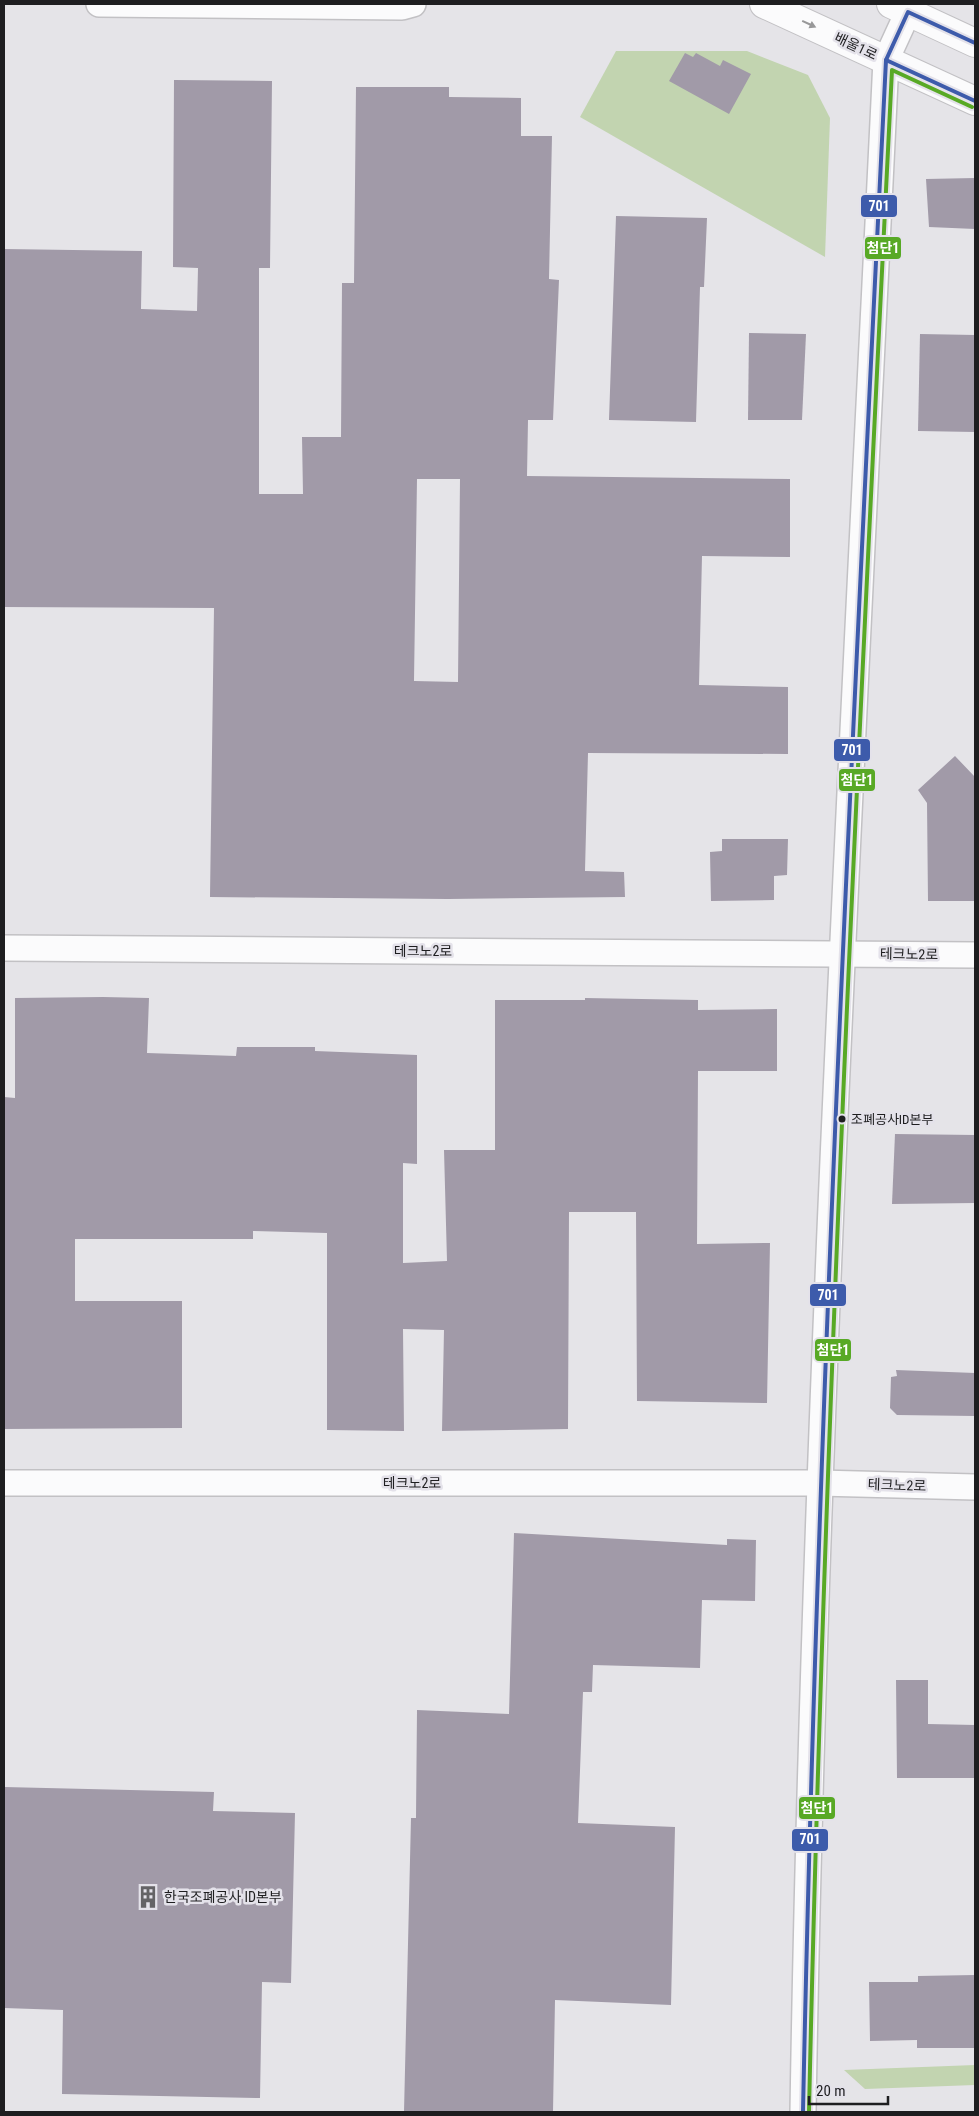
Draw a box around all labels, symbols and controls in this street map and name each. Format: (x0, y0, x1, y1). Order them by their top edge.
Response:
one-way arrow (802, 21, 816, 29)
street label: 배울1로 (832, 29, 880, 63)
line badge: 701 (860, 194, 898, 218)
text: 701 (868, 198, 890, 214)
line badge: 첨단1 (864, 236, 902, 260)
text: 첨단1 (867, 240, 899, 256)
line badge: 701 (833, 738, 871, 762)
text: 701 (841, 742, 863, 758)
line badge: 첨단1 (838, 768, 876, 792)
text: 첨단1 (841, 772, 873, 788)
street label: 테크노2로 (394, 943, 452, 959)
street label: 테크노2로 (880, 945, 938, 963)
place label: 조폐공사ID본부 (851, 1112, 933, 1127)
marker: 조폐공사ID본부 (837, 1114, 847, 1124)
line badge: 701 (809, 1283, 847, 1307)
text: 701 (817, 1287, 839, 1303)
line badge: 첨단1 (814, 1338, 852, 1362)
text: 첨단1 (817, 1342, 849, 1358)
street label: 테크노2로 (383, 1475, 441, 1491)
street label: 테크노2로 (868, 1476, 927, 1494)
line badge: 첨단1 (798, 1796, 836, 1820)
text: 첨단1 (801, 1800, 833, 1816)
line badge: 701 (791, 1828, 829, 1852)
text: 701 (799, 1831, 821, 1847)
building icon: 한국조폐공사 ID본부 (135, 1884, 161, 1910)
place label: 한국조폐공사 ID본부 (164, 1889, 282, 1905)
scale bar (809, 2074, 888, 2106)
text: 20 m (816, 2082, 846, 2100)

